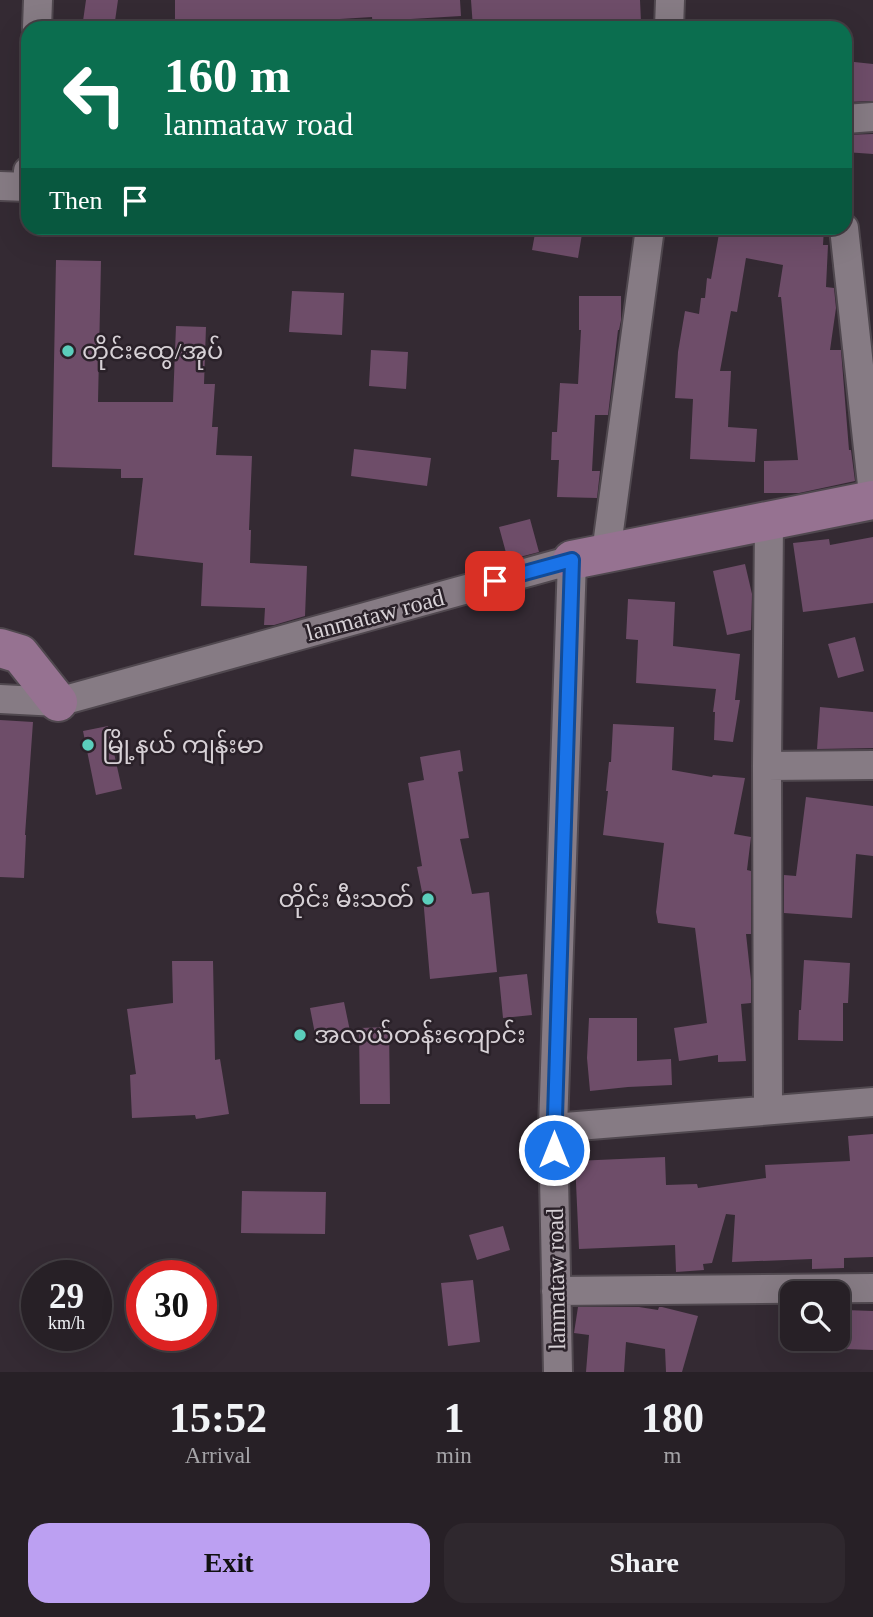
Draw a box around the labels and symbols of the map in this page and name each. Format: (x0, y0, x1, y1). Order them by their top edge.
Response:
place label: တိုင်းထွေ/အုပ် (82, 335, 223, 370)
marker: တိုင်းထွေ/အုပ် (60, 343, 76, 359)
pin (465, 551, 525, 611)
street label: lanmataw road (303, 584, 447, 646)
place label: မြို့နယ် ကျန်းမာ (102, 729, 264, 764)
marker: မြို့နယ် ကျန်းမာ (80, 737, 96, 753)
place label: တိုင်း မီးသတ် (279, 883, 414, 918)
marker: တိုင်း မီးသတ် (420, 891, 436, 907)
place label: အလယ်တန်းကျောင်း (314, 1019, 525, 1054)
marker: အလယ်တန်းကျောင်း (292, 1027, 308, 1043)
position arrow (517, 1113, 591, 1187)
street label: lanmataw road (542, 1208, 570, 1350)
speed limit sign: 30 (126, 1260, 217, 1351)

